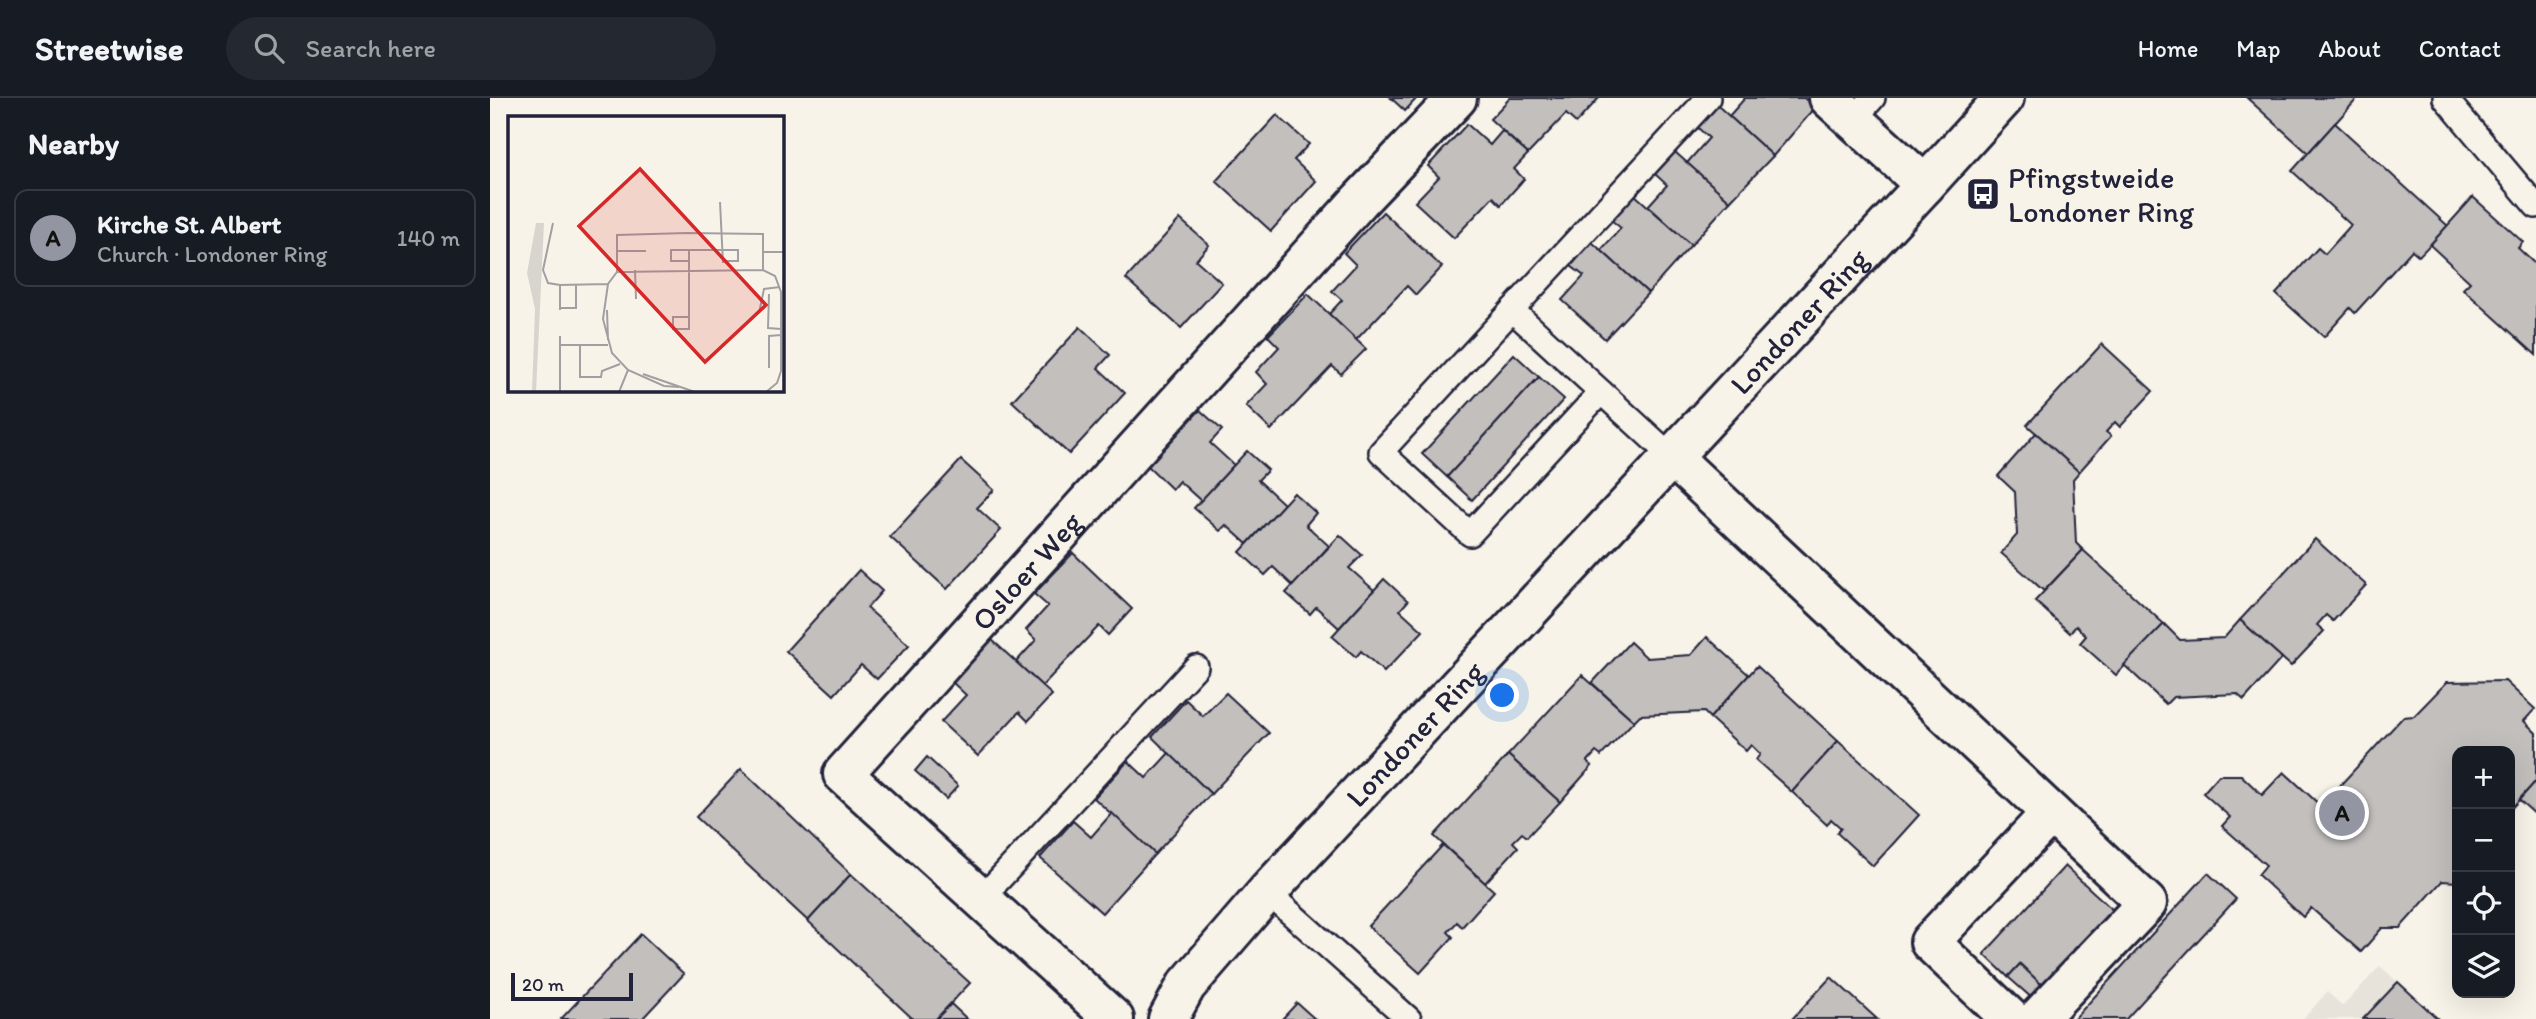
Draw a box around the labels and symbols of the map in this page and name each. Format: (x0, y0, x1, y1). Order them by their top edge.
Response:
inset map (508, 116, 784, 392)
place label: Pfingstweide Londoner Ring (2008, 159, 2195, 230)
bus stop icon: Pfingstweide Londoner Ring (1964, 175, 2002, 213)
street label: Londoner Ring (1722, 240, 1876, 402)
street label: Osloer Weg (963, 503, 1090, 638)
street label: Londoner Ring (1337, 652, 1492, 814)
your location (1485, 678, 1519, 712)
pin: A (2319, 787, 2365, 839)
scale bar (511, 970, 634, 1002)

